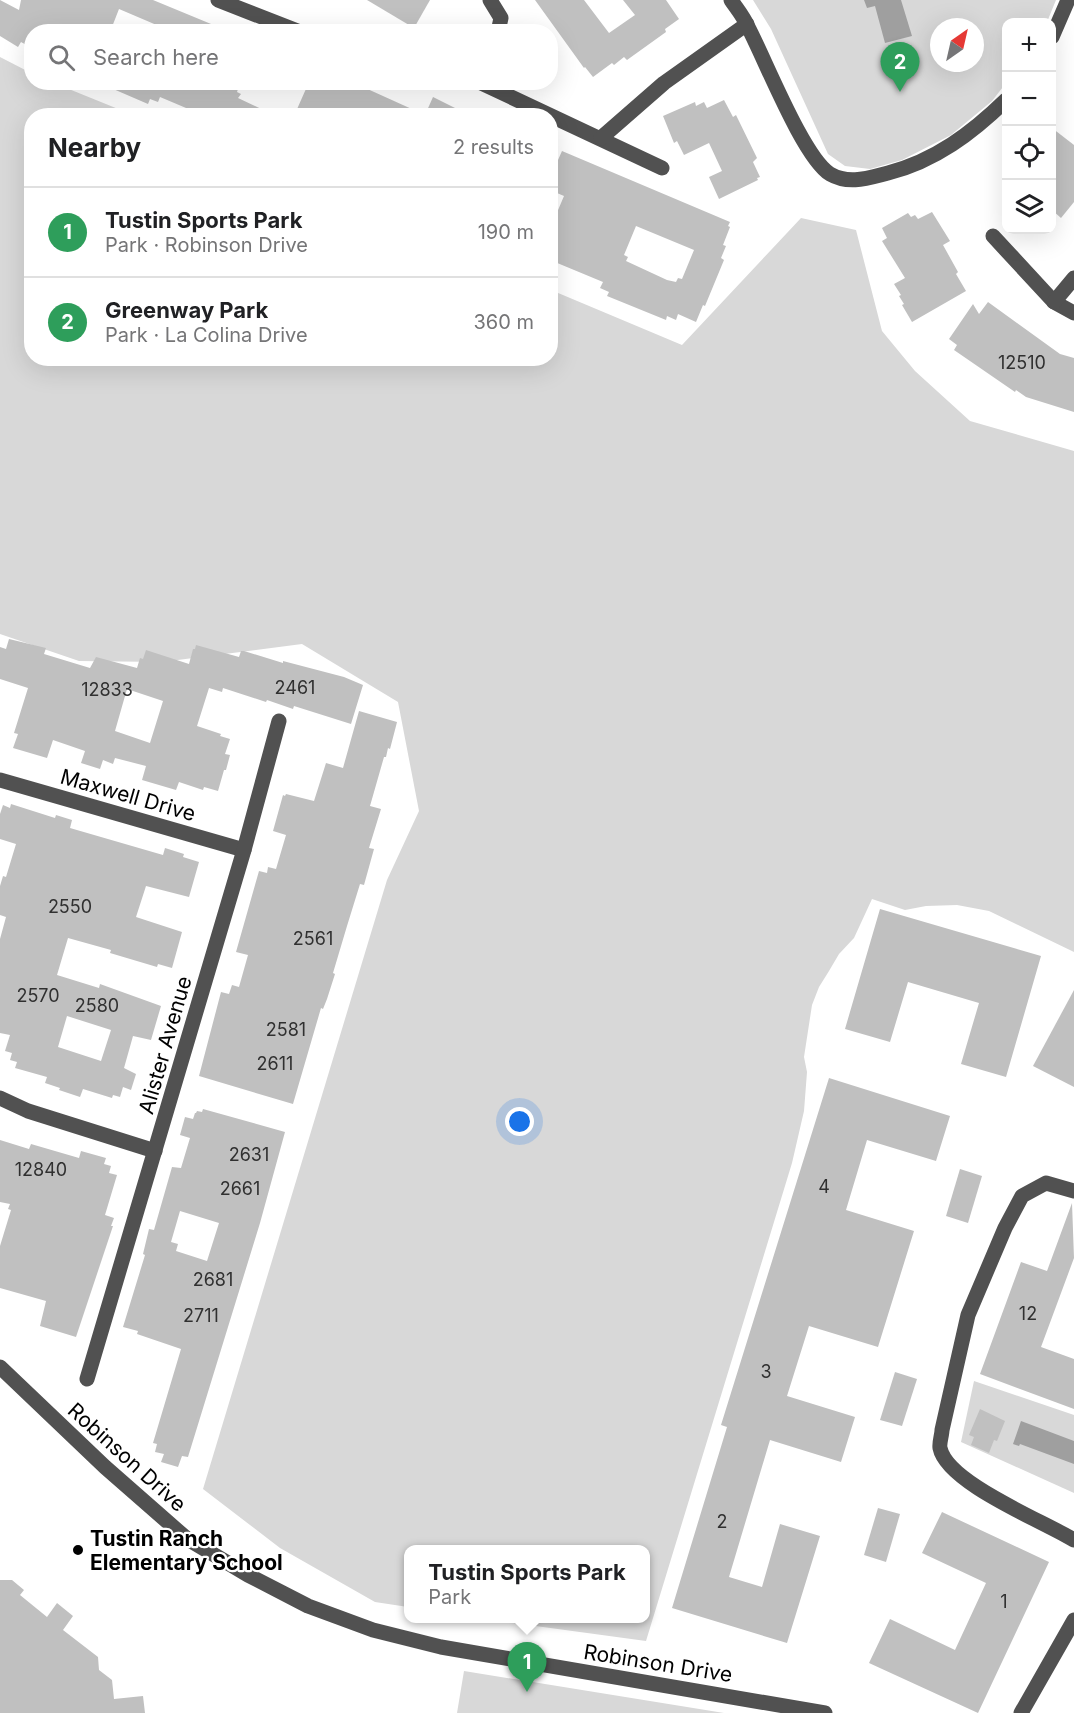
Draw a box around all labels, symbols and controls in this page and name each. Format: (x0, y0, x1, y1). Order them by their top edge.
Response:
north arrow (930, 18, 984, 72)
map controls (1002, 18, 1056, 234)
button: + (1002, 18, 1056, 72)
search box (24, 24, 558, 90)
icon: search (45, 41, 78, 74)
pin: 2 (880, 42, 920, 92)
text: Search here (93, 44, 219, 70)
button: − (1002, 72, 1056, 126)
button: locate (1002, 126, 1056, 180)
text: Nearby (48, 132, 141, 163)
text: 2 results (453, 135, 534, 159)
button: layers (1002, 180, 1056, 234)
text: Tustin Sports Park (105, 207, 302, 233)
text: 1 (63, 220, 72, 244)
text: 190 m (478, 220, 534, 244)
text: Park · Robinson Drive (105, 233, 308, 257)
text: Greenway Park (105, 297, 268, 323)
text: 2 (61, 310, 74, 334)
text: 360 m (473, 310, 534, 334)
text: Park · La Colina Drive (105, 323, 308, 347)
house number: 12510 (998, 352, 1046, 373)
house number: 2461 (275, 677, 315, 698)
house number: 12833 (81, 679, 133, 700)
street label: Maxwell Drive (58, 764, 198, 826)
house number: 2550 (48, 896, 92, 917)
house number: 2561 (293, 928, 333, 949)
street label: Alister Avenue (133, 973, 197, 1117)
house number: 2570 (16, 985, 60, 1006)
house number: 2580 (75, 995, 119, 1016)
house number: 2581 (266, 1019, 306, 1040)
house number: 2611 (257, 1053, 293, 1074)
your location (505, 1107, 534, 1136)
house number: 2631 (229, 1144, 269, 1165)
house number: 12840 (15, 1159, 67, 1180)
house number: 4 (818, 1176, 830, 1197)
house number: 2661 (220, 1178, 260, 1199)
house number: 2681 (193, 1269, 233, 1290)
house number: 12 (1019, 1303, 1037, 1324)
house number: 2711 (183, 1305, 219, 1326)
house number: 3 (760, 1361, 772, 1382)
street label: Robinson Drive (63, 1397, 191, 1517)
house number: 2 (717, 1511, 727, 1532)
place label: Tustin Ranch Elementary School (90, 1526, 283, 1575)
marker: Tustin Ranch Elementary School (71, 1543, 85, 1557)
popup (404, 1545, 650, 1623)
text: Tustin Sports Park (428, 1559, 626, 1585)
text: Park (428, 1585, 471, 1609)
house number: 1 (1000, 1591, 1008, 1612)
street label: Robinson Drive (582, 1639, 734, 1687)
pin: 1 (508, 1642, 546, 1692)

